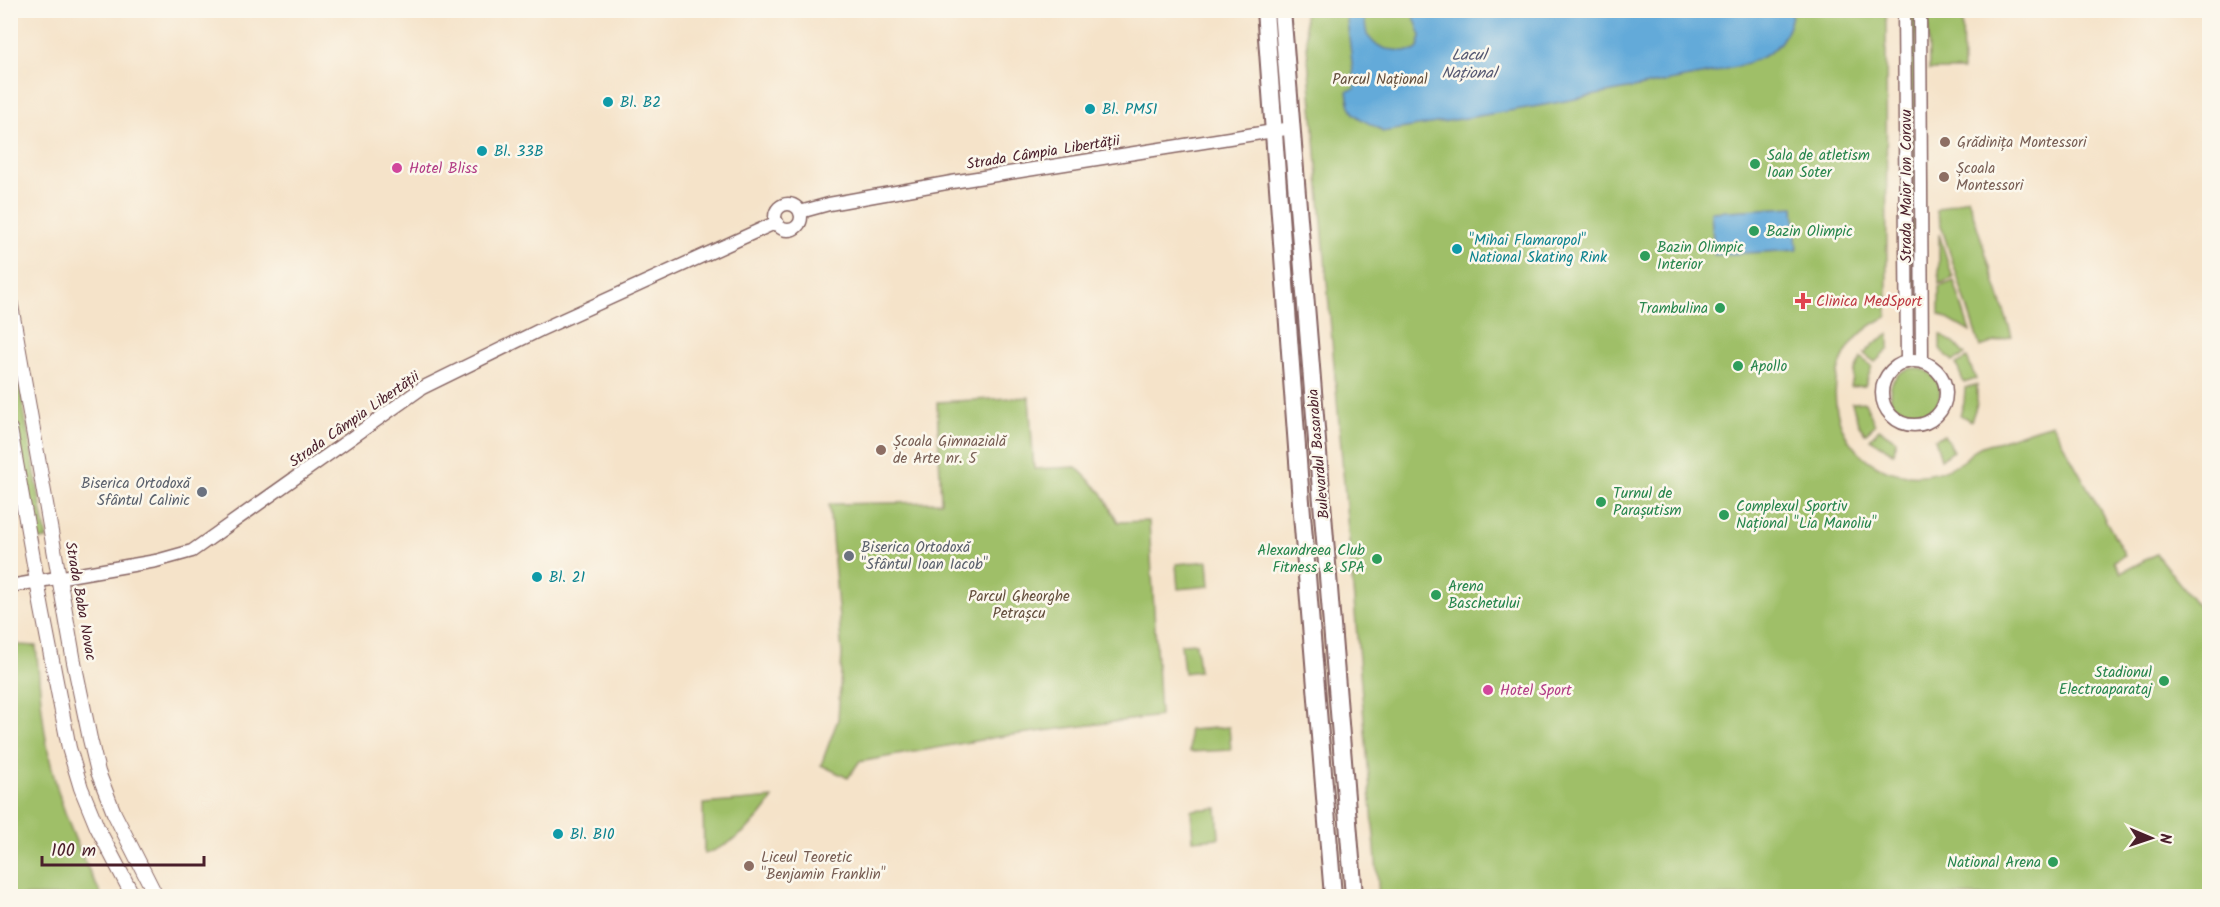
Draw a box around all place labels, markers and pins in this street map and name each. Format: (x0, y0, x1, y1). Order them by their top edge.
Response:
place label: Bl. B2 (620, 91, 661, 115)
marker: Bl. B2 (601, 95, 615, 109)
place label: Bl. PM51 (1102, 98, 1158, 122)
marker: Bl. PM51 (1083, 102, 1097, 116)
place label: Grădinița Montessori (1957, 131, 2088, 155)
marker: Grădinița Montessori (1938, 135, 1952, 149)
place label: Bl. 33B (494, 140, 544, 164)
marker: Bl. 33B (475, 144, 489, 158)
place label: Sala de atletism Ioan Soter (1767, 144, 1870, 185)
place label: Hotel Bliss (409, 157, 478, 181)
marker: Sala de atletism Ioan Soter (1748, 157, 1762, 171)
place label: Școala Montessori (1956, 157, 2025, 198)
marker: Hotel Bliss (390, 161, 404, 175)
marker: Școala Montessori (1937, 170, 1951, 184)
place label: Bazin Olimpic (1766, 220, 1853, 244)
marker: Bazin Olimpic (1747, 224, 1761, 238)
place label: "Mihai Flamaropol" National Skating Rink (1469, 229, 1608, 270)
place label: Bazin Olimpic Interior (1657, 236, 1744, 277)
marker: "Mihai Flamaropol" National Skating Rink (1450, 242, 1464, 256)
marker: Bazin Olimpic Interior (1638, 249, 1652, 263)
place label: Clinica MedSport (1816, 290, 1922, 314)
marker: Clinica MedSport (1794, 292, 1812, 310)
place label: Trambulina (1639, 297, 1708, 321)
marker: Trambulina (1713, 301, 1727, 315)
place label: Apollo (1750, 355, 1787, 379)
marker: Apollo (1731, 359, 1745, 373)
place label: Școala Gimnazială de Arte nr. 5 (893, 430, 1008, 471)
marker: Școala Gimnazială de Arte nr. 5 (874, 443, 888, 457)
place label: Biserica Ortodoxă Sfântul Calinic (81, 472, 192, 513)
place label: Turnul de Parașutism (1613, 482, 1682, 523)
marker: Biserica Ortodoxă Sfântul Calinic (195, 485, 209, 499)
marker: Turnul de Parașutism (1594, 495, 1608, 509)
place label: Complexul Sportiv Național "Lia Manoliu" (1736, 495, 1877, 536)
marker: Complexul Sportiv Național "Lia Manoliu" (1717, 508, 1731, 522)
place label: Biserica Ortodoxă "Sfântul Ioan Iacob" (861, 536, 988, 577)
place label: Alexandreea Club Fitness & SPA (1257, 539, 1365, 580)
marker: Biserica Ortodoxă "Sfântul Ioan Iacob" (842, 549, 856, 563)
marker: Alexandreea Club Fitness & SPA (1370, 552, 1384, 566)
place label: Bl. 21 (549, 566, 586, 590)
marker: Bl. 21 (530, 570, 544, 584)
place label: Arena Baschetului (1448, 575, 1521, 616)
marker: Arena Baschetului (1429, 588, 1443, 602)
place label: Stadionul Electroaparataj (2059, 661, 2153, 702)
marker: Stadionul Electroaparataj (2157, 674, 2171, 688)
place label: Hotel Sport (1500, 679, 1572, 703)
marker: Hotel Sport (1481, 683, 1495, 697)
place label: Bl. B10 (570, 823, 615, 847)
marker: Bl. B10 (551, 827, 565, 841)
place label: Liceul Teoretic "Benjamin Franklin" (761, 846, 886, 887)
place label: National Arena (1947, 851, 2041, 875)
marker: National Arena (2046, 855, 2060, 869)
marker: Liceul Teoretic "Benjamin Franklin" (742, 859, 756, 873)

